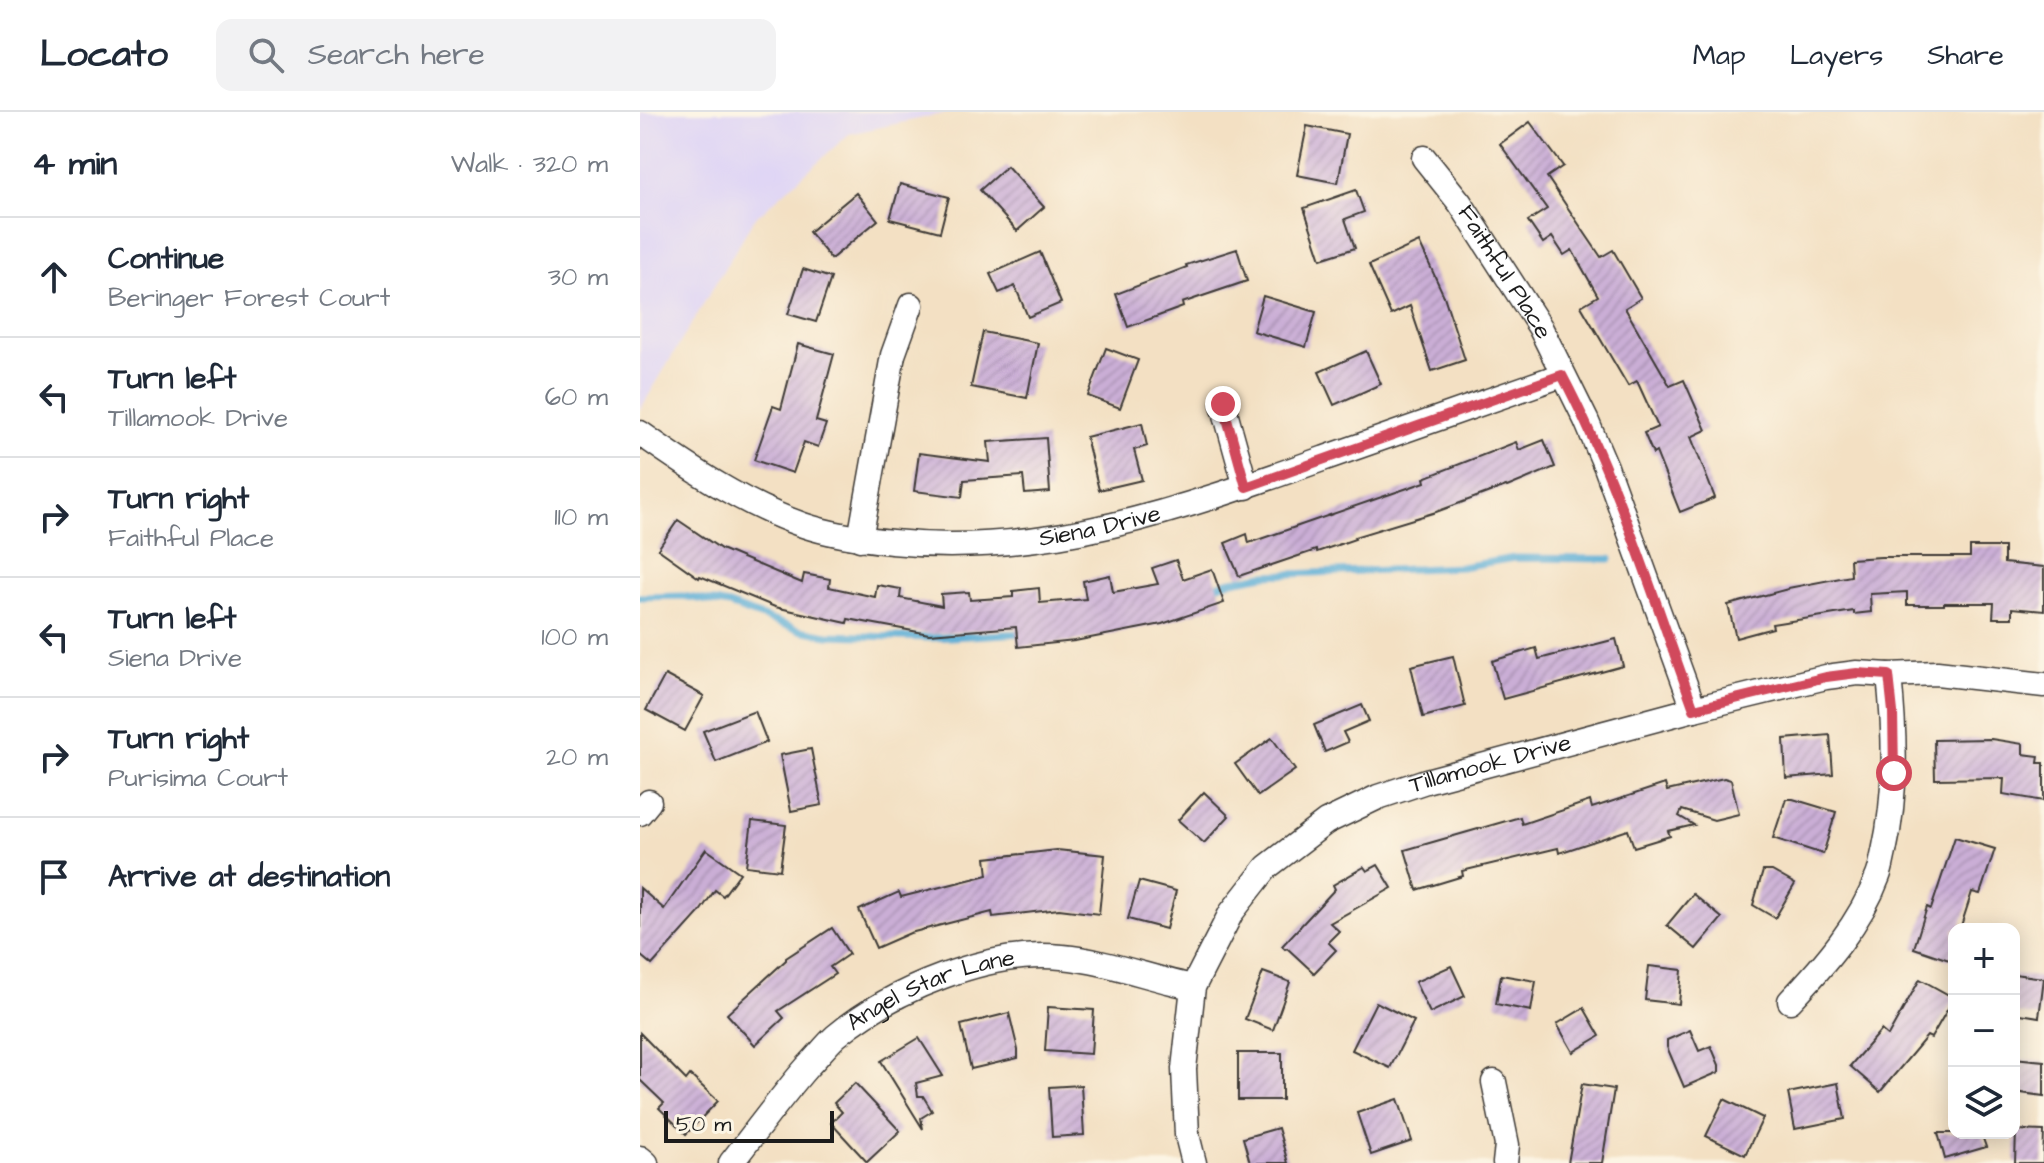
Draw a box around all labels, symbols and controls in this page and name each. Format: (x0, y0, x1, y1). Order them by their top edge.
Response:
search box (216, 19, 776, 91)
text: Locato (40, 29, 168, 81)
icon: search (244, 33, 288, 77)
text: Search here (308, 34, 485, 76)
text: Map (1693, 36, 1746, 75)
text: Layers (1790, 36, 1883, 75)
text: Share (1927, 36, 2004, 75)
text: 4 min (32, 140, 117, 188)
text: Walk · 320 m (451, 146, 608, 182)
street label: Faithful Place (1449, 199, 1560, 345)
text: Continue (108, 238, 224, 280)
icon: ahead (32, 255, 76, 299)
text: 30 m (548, 259, 608, 295)
text: Beringer Forest Court (108, 280, 390, 316)
text: Turn left (108, 358, 236, 400)
icon: left (32, 375, 76, 419)
text: 60 m (545, 379, 608, 415)
route end (1205, 386, 1241, 422)
text: Tillamook Drive (108, 400, 288, 436)
text: Turn right (108, 478, 249, 520)
icon: right (32, 495, 76, 539)
street label: Siena Drive (1037, 496, 1165, 556)
text: 110 m (554, 499, 608, 535)
text: Faithful Place (108, 520, 274, 556)
text: Turn left (108, 598, 236, 640)
icon: left (32, 615, 76, 659)
text: 100 m (541, 619, 608, 655)
text: Siena Drive (108, 640, 242, 676)
text: Turn right (108, 718, 249, 760)
street label: Tillamook Drive (1405, 726, 1575, 802)
icon: right (32, 735, 76, 779)
text: 20 m (546, 739, 608, 775)
route start (1876, 755, 1912, 791)
text: Purisima Court (108, 760, 288, 796)
icon: arrive (32, 855, 76, 899)
text: Arrive at destination (108, 856, 390, 898)
map controls (1948, 923, 2020, 1139)
button: + (1948, 923, 2020, 995)
street label: Angel Star Lane (840, 941, 1017, 1039)
button: − (1948, 995, 2020, 1067)
button: layers (1948, 1067, 2020, 1139)
scale bar (664, 1107, 834, 1143)
text: 50 m (676, 1109, 731, 1140)

